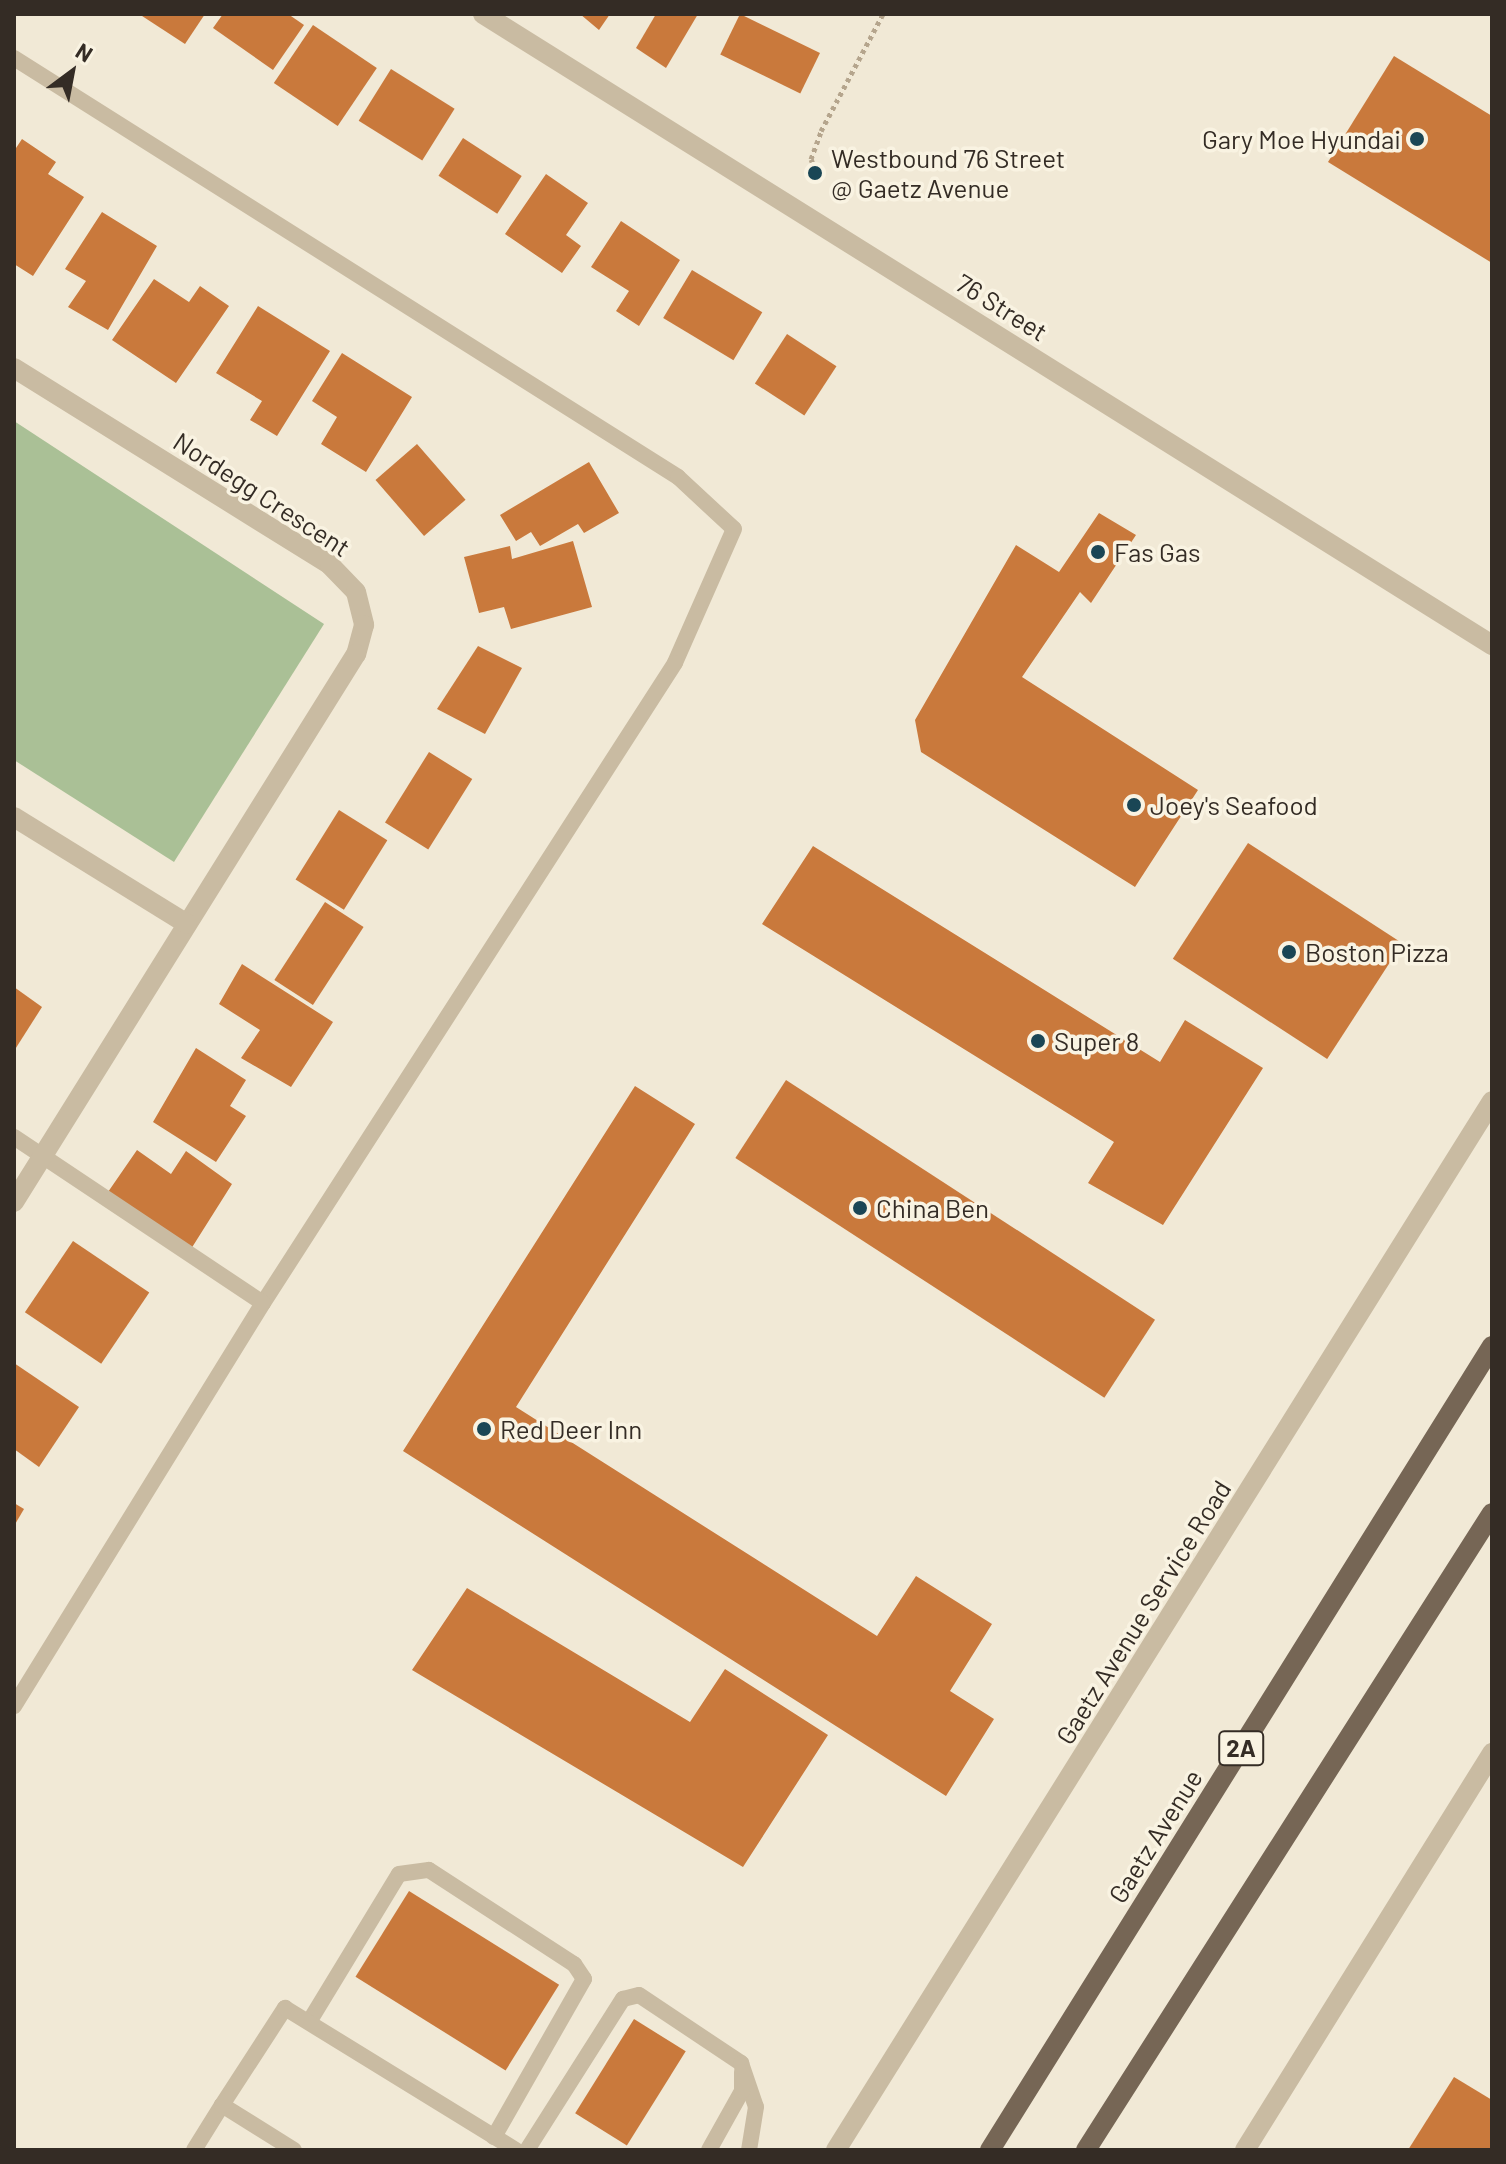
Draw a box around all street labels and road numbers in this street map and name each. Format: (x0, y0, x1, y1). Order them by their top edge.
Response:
street label: 76 Street (951, 267, 1053, 347)
street label: Nordegg Crescent (168, 425, 356, 563)
street label: Gaetz Avenue Service Road (1049, 1474, 1237, 1750)
road number: 2A (1217, 1728, 1265, 1768)
street label: Gaetz Avenue (1102, 1763, 1208, 1909)

